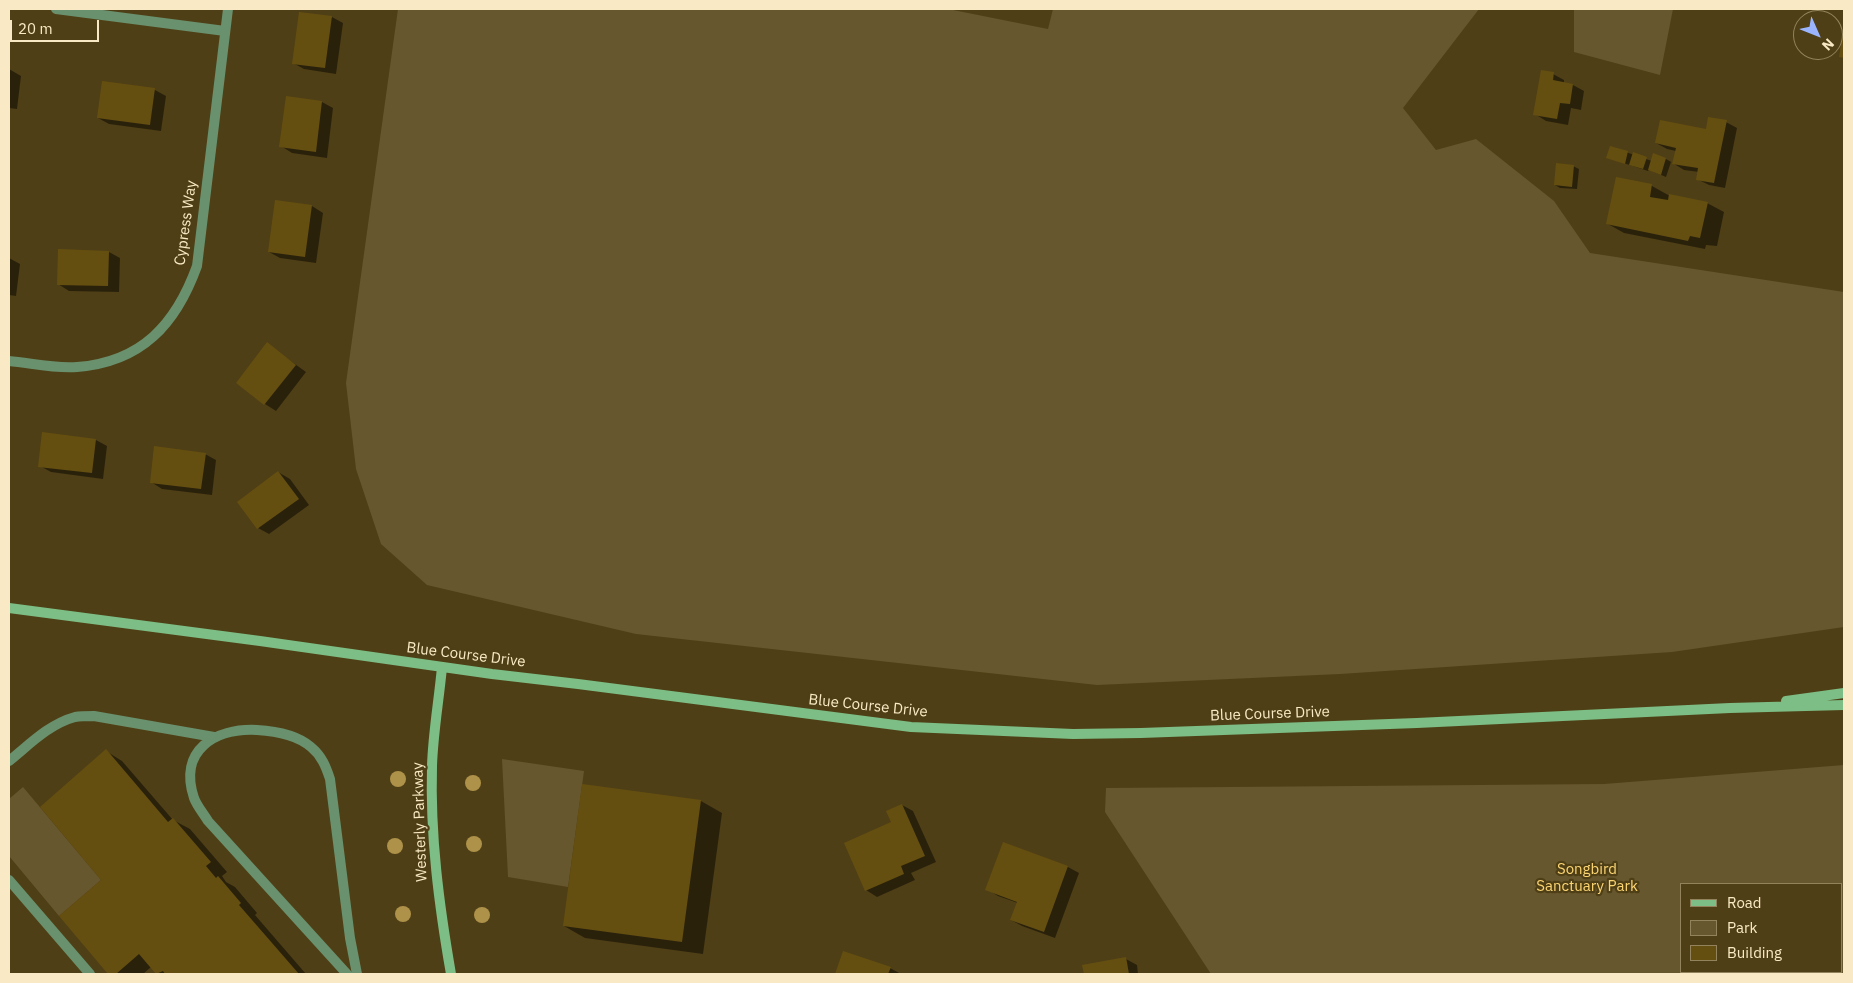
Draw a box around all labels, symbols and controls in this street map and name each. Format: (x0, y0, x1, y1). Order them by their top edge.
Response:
scale bar (12, 10, 101, 42)
north arrow (1793, 10, 1843, 60)
text: 20 m (18, 19, 53, 38)
text: N (1818, 35, 1838, 55)
street label: Cypress Way (171, 179, 201, 267)
street label: Blue Course Drive (405, 639, 527, 671)
street label: Blue Course Drive (807, 691, 929, 721)
street label: Blue Course Drive (1210, 703, 1330, 725)
street label: Westerly Parkway (409, 762, 431, 882)
park label: Songbird Sanctuary Park (1536, 861, 1638, 896)
legend (1680, 883, 1843, 973)
text: Road (1727, 893, 1762, 912)
text: Park (1727, 918, 1757, 937)
text: Building (1727, 943, 1782, 962)

